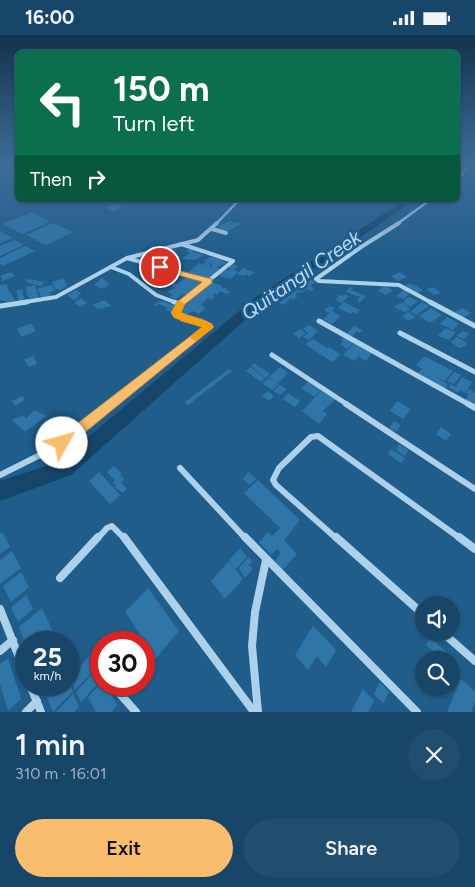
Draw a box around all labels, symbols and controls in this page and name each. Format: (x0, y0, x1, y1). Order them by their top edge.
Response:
text: 16:00 (25, 6, 74, 29)
text: 150 m (113, 68, 210, 110)
icon: left (30, 70, 95, 135)
text: Turn left (113, 110, 195, 137)
icon: right (82, 165, 110, 193)
text: Then (30, 168, 72, 191)
water label: Quitangil Creek (237, 224, 367, 325)
pin (139, 246, 181, 288)
icon: arrive (146, 253, 174, 281)
position arrow (35, 416, 87, 468)
map controls (415, 596, 460, 696)
button: sound (415, 596, 460, 641)
speed limit sign: 30 (90, 631, 155, 696)
text: 25 (33, 642, 62, 672)
button: search (415, 651, 460, 696)
text: km/h (34, 669, 61, 683)
text: 1 min (15, 726, 85, 763)
button: close (408, 729, 460, 781)
text: 310 m · 16:01 (15, 764, 107, 783)
button: Exit (15, 819, 233, 877)
button: Share (243, 819, 460, 877)

